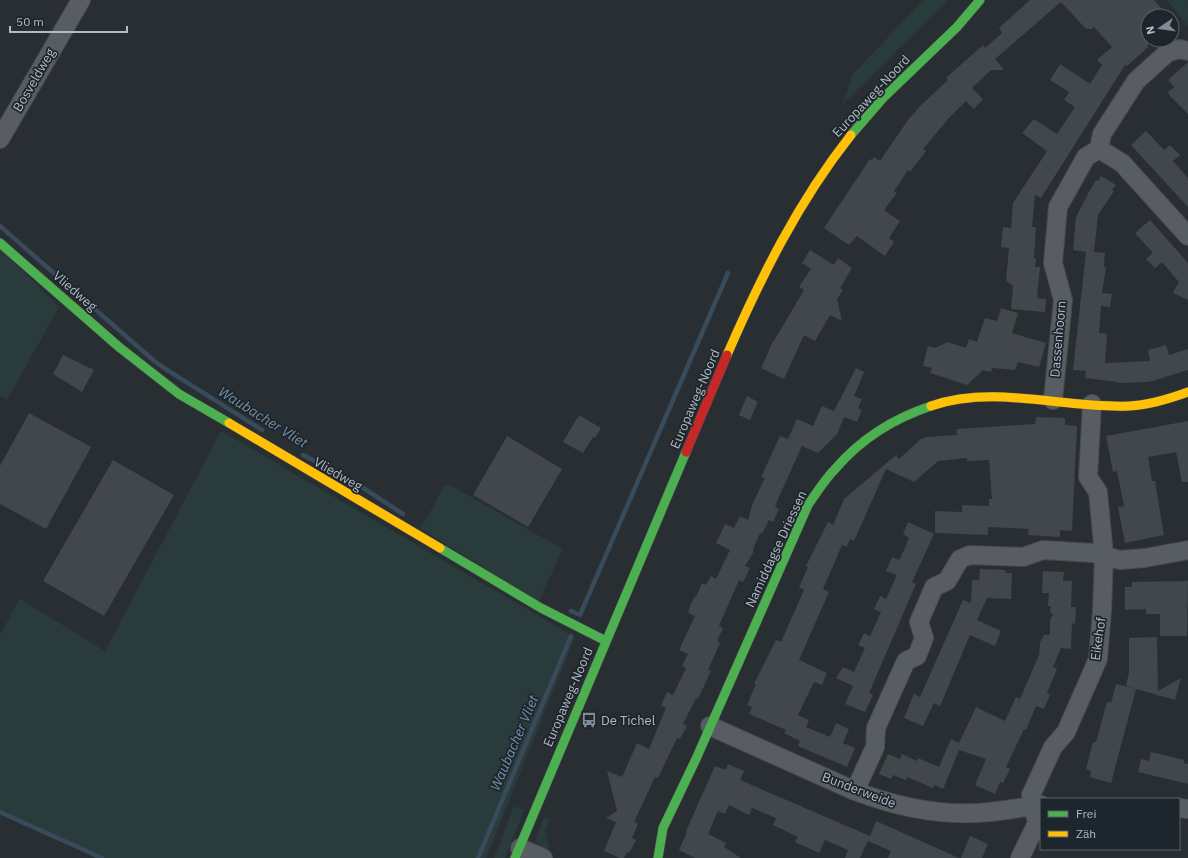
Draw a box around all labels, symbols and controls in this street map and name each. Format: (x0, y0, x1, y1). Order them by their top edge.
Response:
scale bar (10, 8, 127, 34)
north arrow (1140, 8, 1180, 48)
text: 50 m (16, 14, 44, 29)
text: N (1143, 25, 1158, 36)
street label: Bosveldweg (9, 45, 59, 115)
street label: Europaweg-Noord (828, 51, 914, 141)
street label: Vliedweg (49, 267, 101, 315)
street label: Dassenhoorn (1046, 300, 1070, 378)
street label: Europaweg-Noord (666, 347, 724, 451)
water label: Waubacher Vliet (215, 382, 311, 452)
street label: Vliedweg (311, 453, 365, 495)
street label: Namiddagse Driessen (741, 488, 811, 610)
street label: Eikehof (1087, 616, 1109, 662)
street label: Europaweg-Noord (539, 645, 597, 749)
water label: Waubacher Vliet (486, 692, 542, 793)
bus stop icon: De Tichel (580, 711, 598, 729)
place label: De Tichel (601, 712, 656, 729)
street label: Bunderweide (820, 768, 898, 812)
legend (1040, 798, 1180, 850)
text: Frei (1076, 806, 1096, 821)
text: Zäh (1076, 826, 1096, 841)

